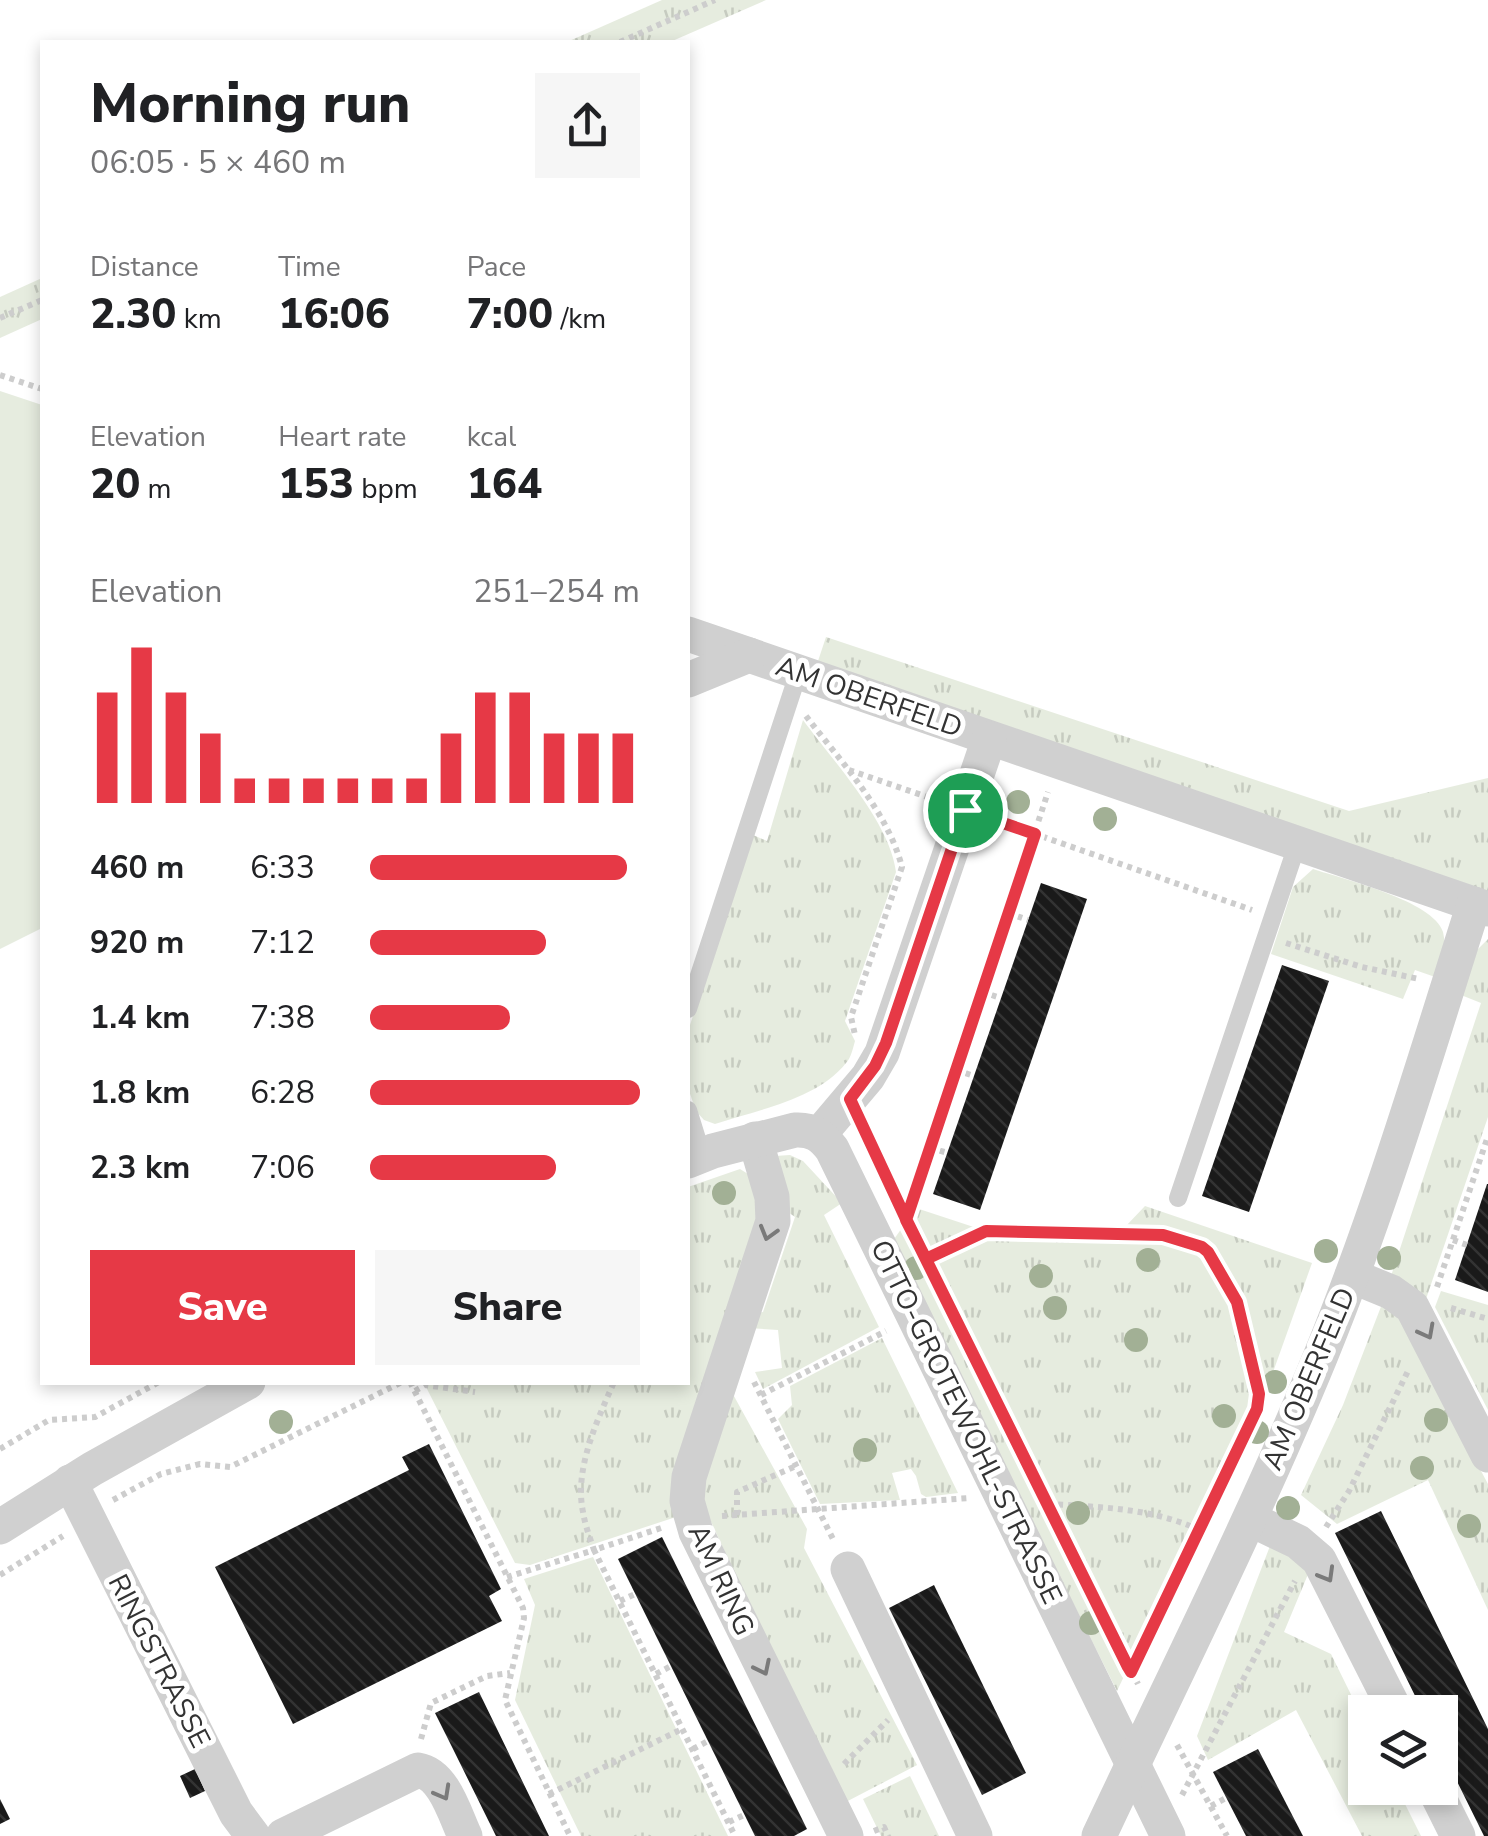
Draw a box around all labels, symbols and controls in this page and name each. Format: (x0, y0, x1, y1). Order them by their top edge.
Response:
text: Morning run (90, 66, 410, 141)
button: share (535, 73, 640, 178)
text: 06:05 · 5 × 460 m (90, 141, 346, 184)
text: Distance (90, 248, 199, 286)
text: Time (278, 248, 341, 286)
text: Pace (467, 248, 526, 286)
text: 2.30 (90, 286, 177, 343)
text: 16:06 (278, 286, 390, 343)
text: 7:00 (467, 286, 553, 343)
text: km (177, 300, 222, 338)
text: /km (553, 300, 606, 338)
text: Elevation (90, 418, 206, 456)
text: Heart rate (278, 418, 406, 456)
text: kcal (467, 418, 516, 456)
text: 20 (90, 456, 140, 513)
text: 153 (278, 456, 354, 513)
text: 164 (467, 456, 542, 513)
text: m (140, 470, 172, 508)
text: bpm (354, 470, 418, 508)
text: Elevation (90, 570, 223, 613)
text: 251–254 m (473, 570, 640, 613)
street label: AM OBERFELD (771, 647, 967, 747)
pin (923, 768, 1008, 853)
icon: arrive (938, 783, 993, 838)
text: 460 m (90, 846, 184, 889)
text: 6:33 (250, 846, 315, 889)
text: 920 m (90, 921, 184, 964)
text: 7:12 (250, 921, 315, 964)
text: 1.4 km (90, 996, 190, 1039)
text: 7:38 (250, 996, 315, 1039)
text: 1.8 km (90, 1071, 190, 1114)
text: 6:28 (250, 1071, 315, 1114)
text: 2.3 km (90, 1146, 190, 1189)
text: 7:06 (250, 1146, 315, 1189)
one-way arrow (759, 1224, 780, 1241)
street label: OTTO-GROTEWOHL-STRASSE (861, 1234, 1071, 1610)
button: Save (90, 1250, 355, 1365)
button: Share (375, 1250, 640, 1365)
street label: AM OBERFELD (1253, 1282, 1365, 1476)
one-way arrow (1415, 1321, 1434, 1339)
street label: AM RING (679, 1518, 763, 1642)
one-way arrow (1314, 1564, 1334, 1582)
street label: RINGSTRASSE (99, 1568, 219, 1754)
one-way arrow (751, 1658, 770, 1676)
map controls (1348, 1695, 1458, 1805)
button: layers (1348, 1695, 1458, 1805)
one-way arrow (430, 1782, 450, 1800)

